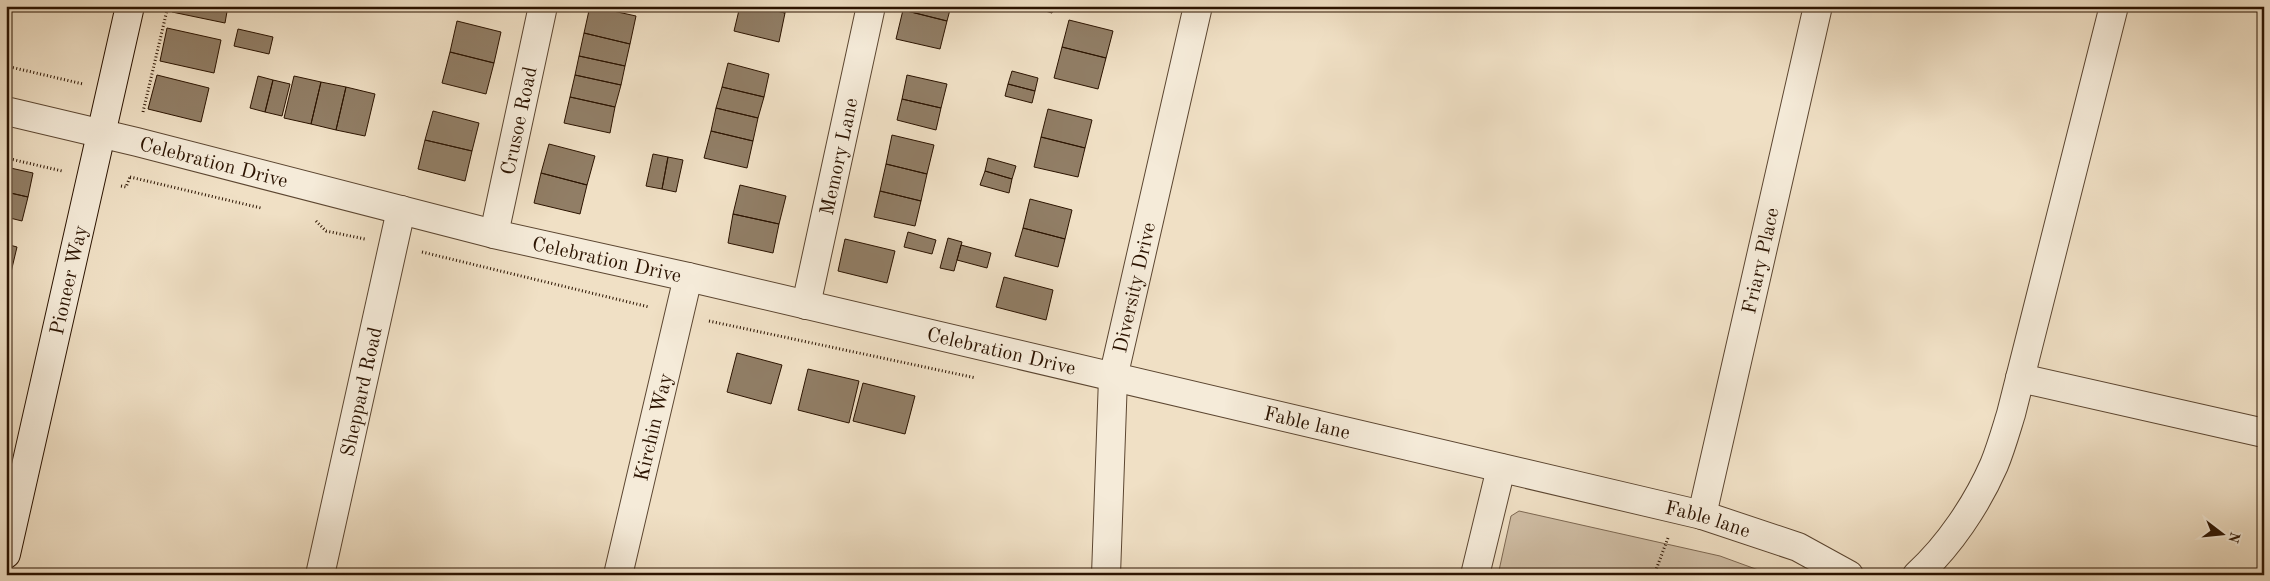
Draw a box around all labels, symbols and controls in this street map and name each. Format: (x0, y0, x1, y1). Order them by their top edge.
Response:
street label: Crusoe Road (499, 65, 542, 177)
street label: Memory Lane (818, 96, 863, 217)
street label: Celebration Drive (137, 135, 290, 192)
street label: Friary Place (1740, 206, 1784, 316)
street label: Diversity Drive (1111, 221, 1160, 355)
street label: Pioneer Way (48, 223, 92, 337)
street label: Celebration Drive (530, 235, 683, 287)
street label: Sheppard Road (339, 325, 387, 458)
street label: Celebration Drive (925, 325, 1077, 380)
street label: Kirchin Way (632, 371, 677, 483)
street label: Fable lane (1262, 404, 1352, 444)
street label: Fable lane (1663, 499, 1752, 542)
north arrow (2198, 508, 2248, 558)
text: N (2225, 530, 2242, 545)

